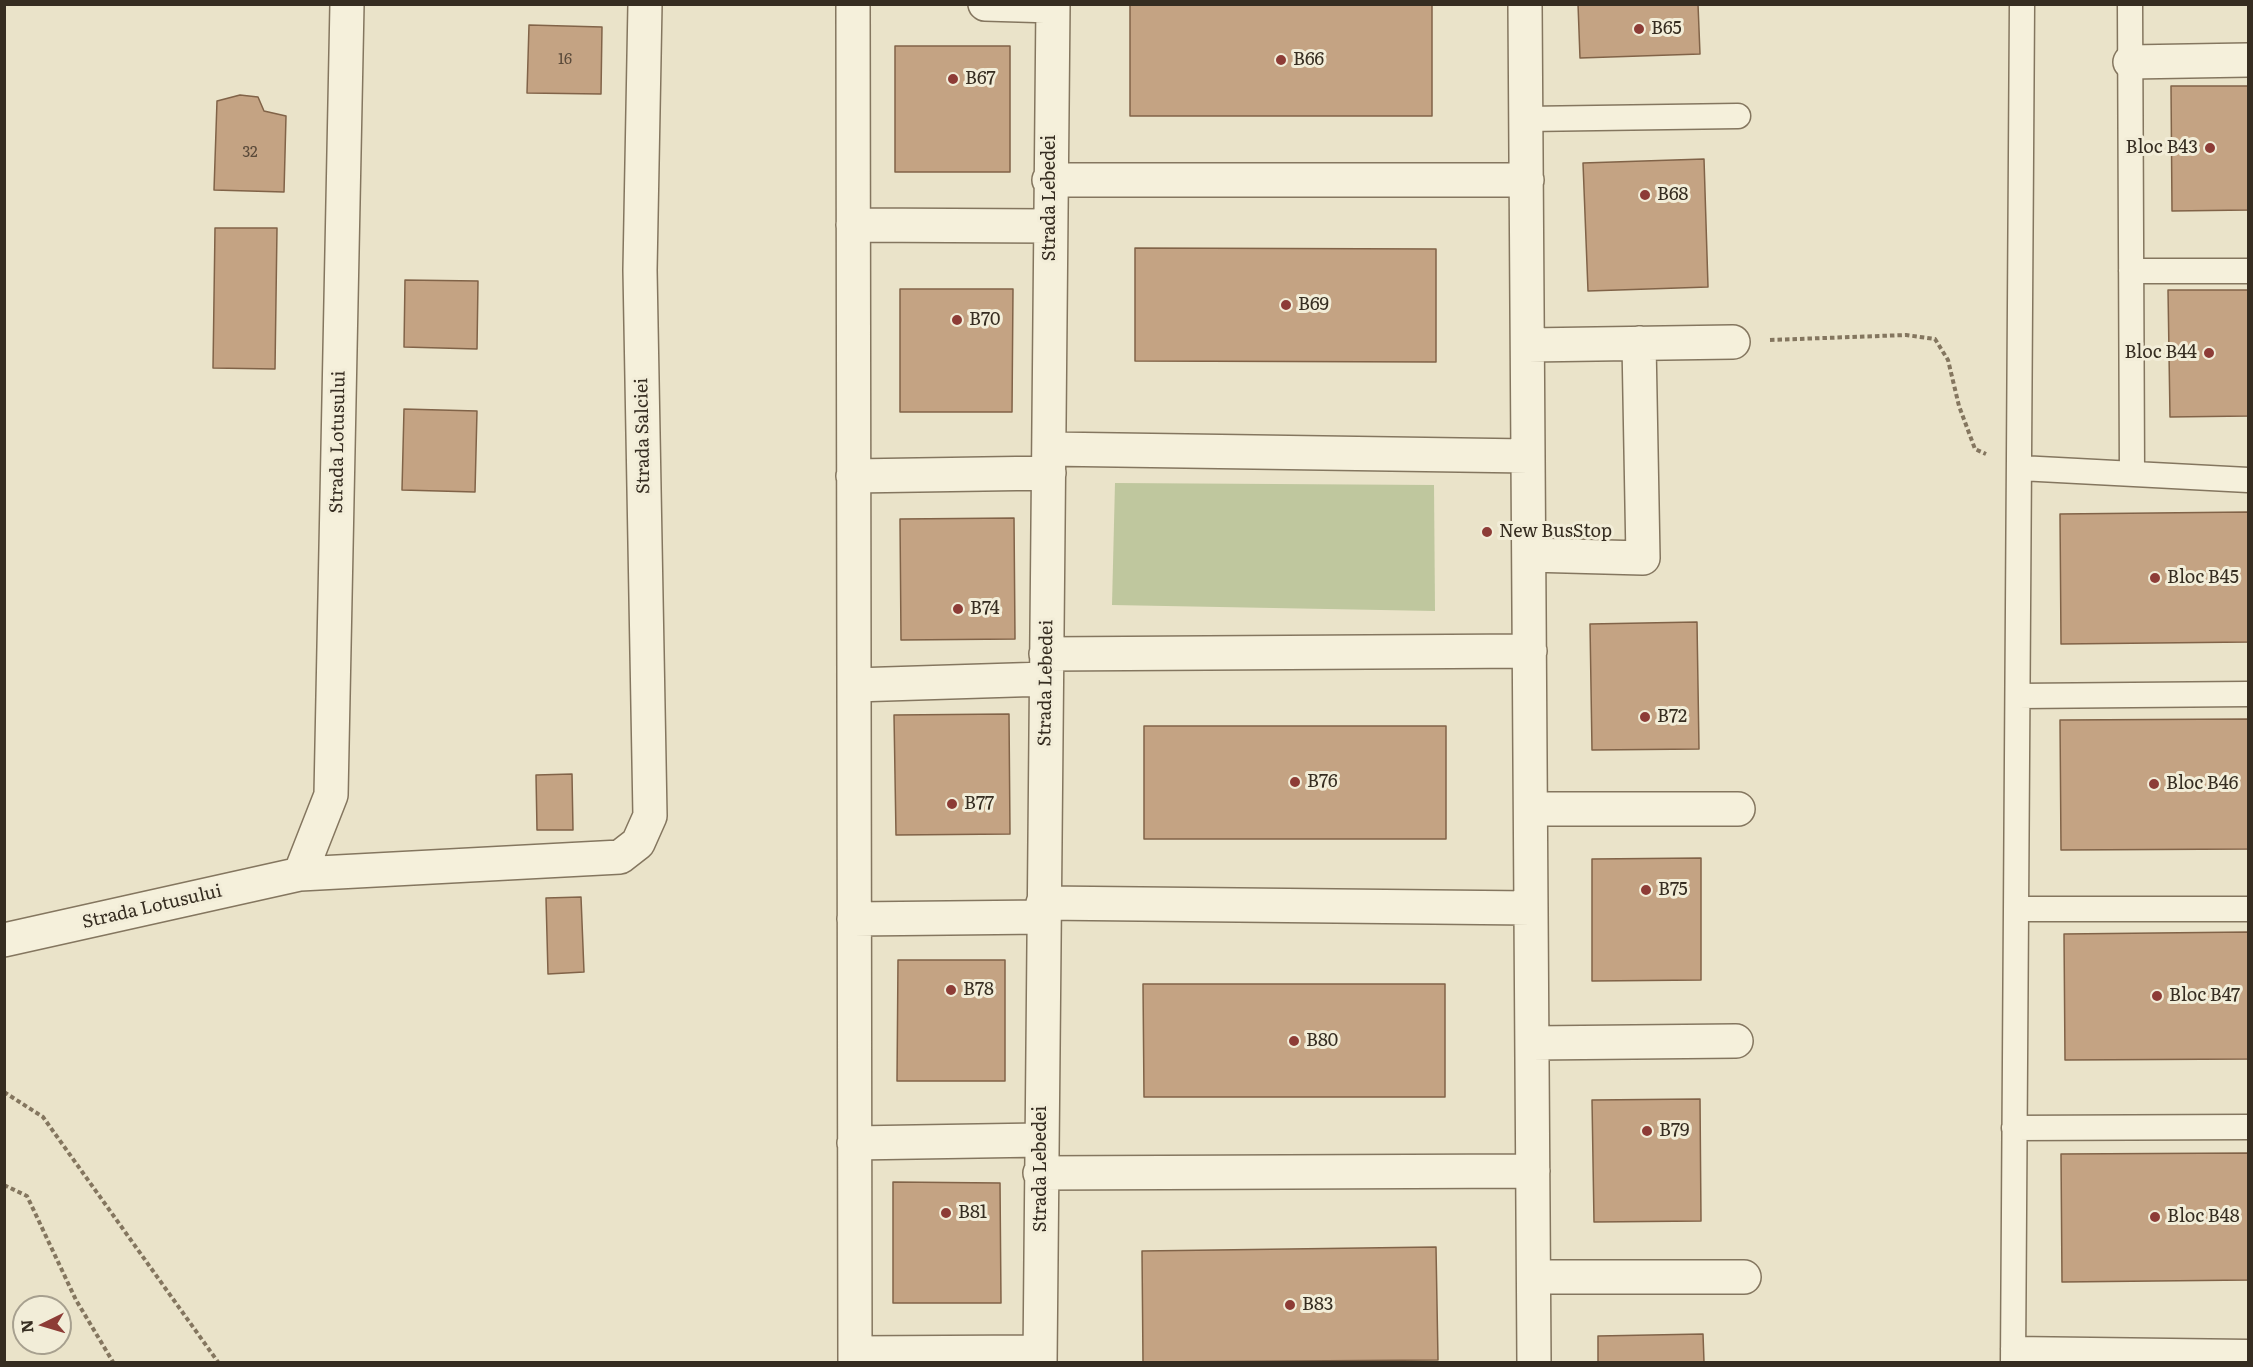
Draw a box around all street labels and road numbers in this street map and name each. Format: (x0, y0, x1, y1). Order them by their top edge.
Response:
street label: Strada Lebedei (1039, 135, 1061, 261)
street label: Strada Lotusului (326, 370, 350, 514)
street label: Strada Salciei (631, 378, 655, 494)
street label: Strada Lebedei (1034, 620, 1058, 746)
street label: Strada Lotusului (80, 880, 224, 934)
street label: Strada Lebedei (1030, 1106, 1052, 1232)

